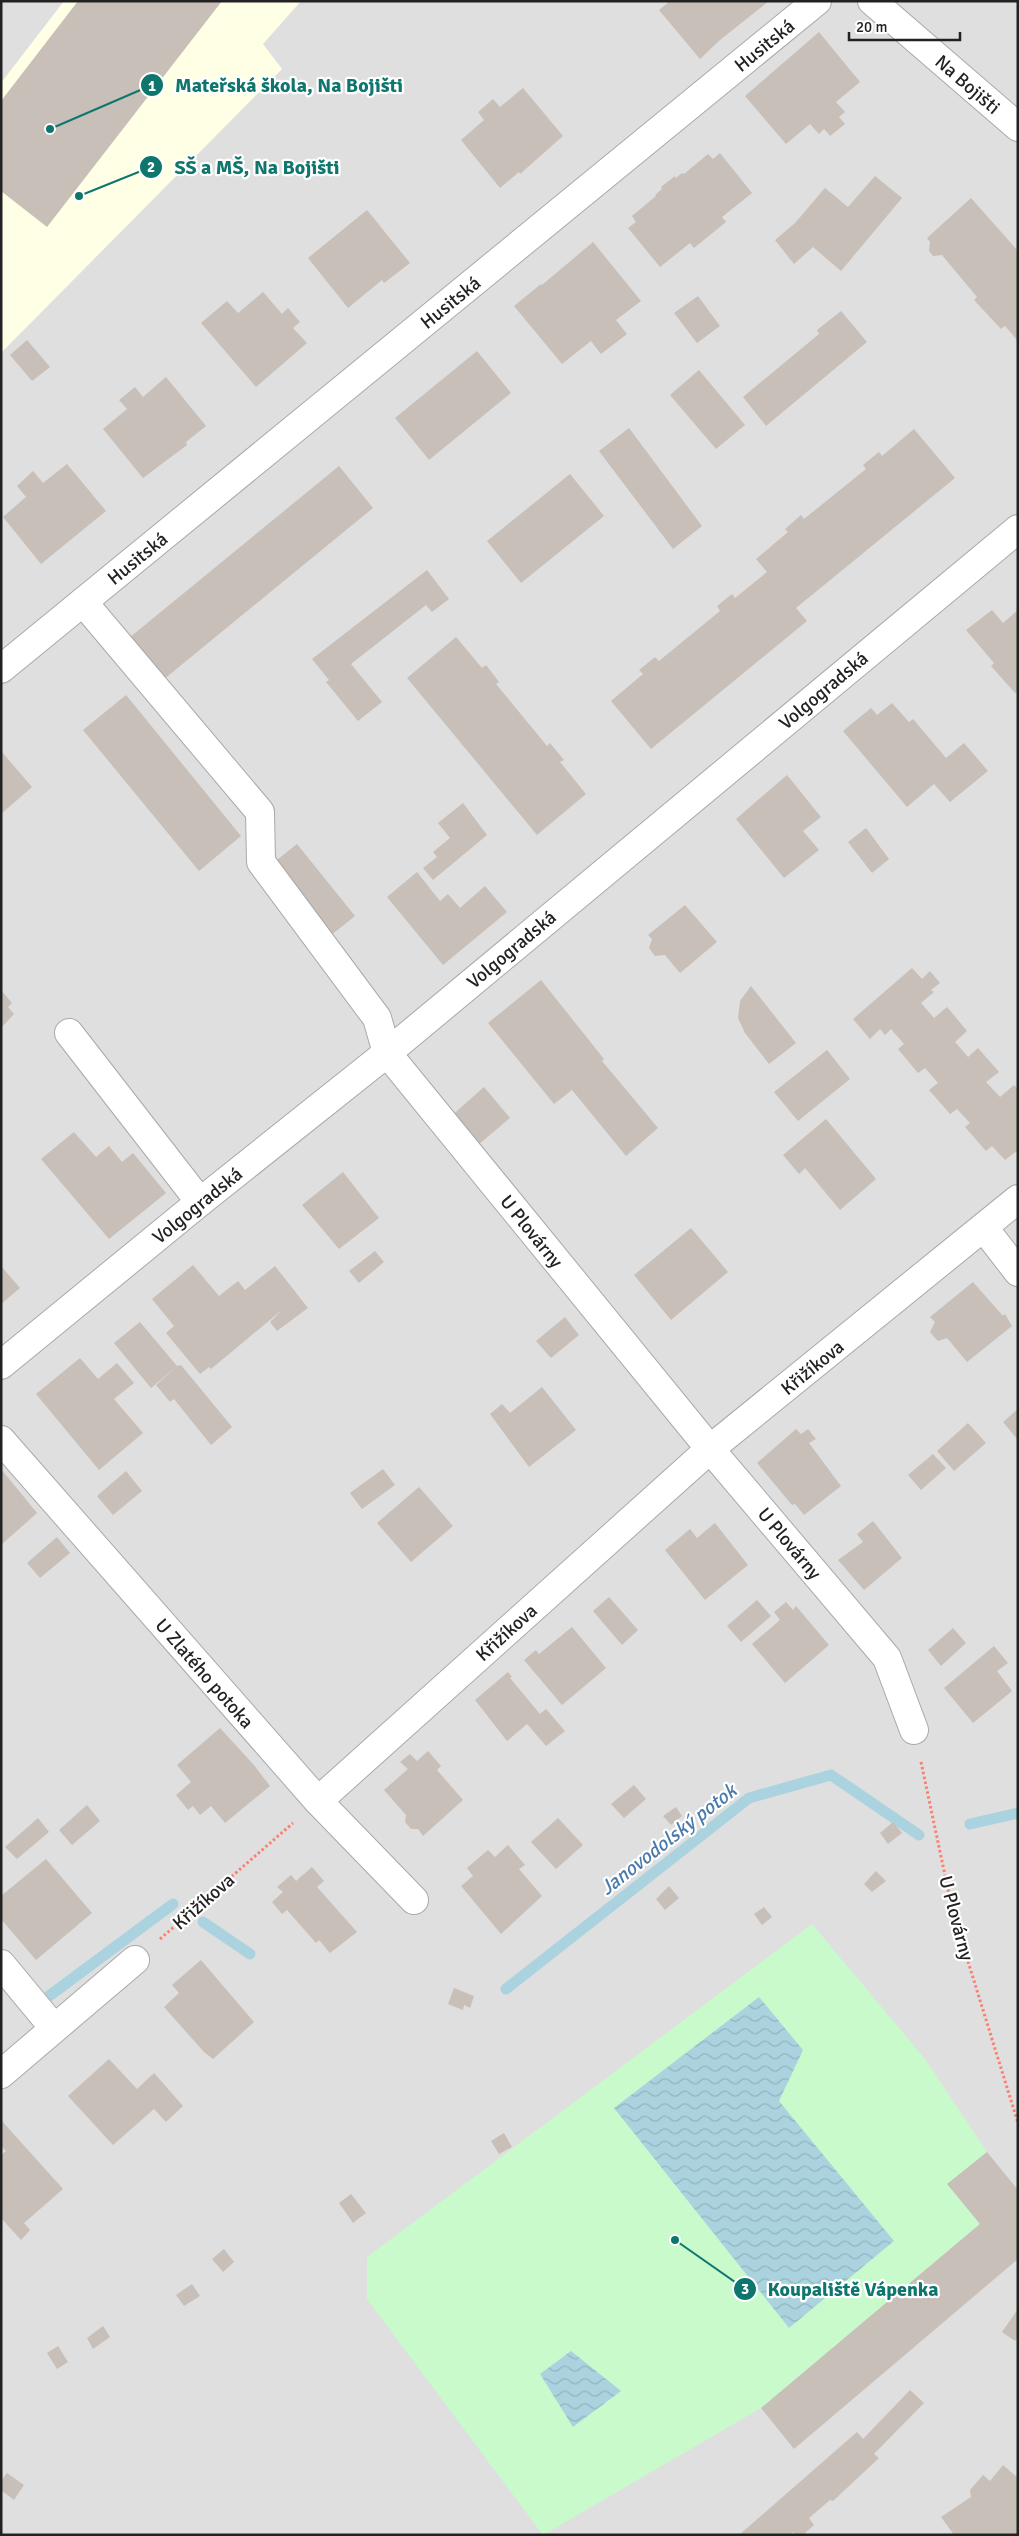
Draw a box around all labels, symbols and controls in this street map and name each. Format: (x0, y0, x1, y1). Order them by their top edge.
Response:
scale bar (849, 10, 960, 42)
street label: Husitská (730, 14, 800, 77)
text: 20 m (856, 18, 887, 36)
street label: Na Bojišti (930, 50, 1005, 120)
callout: Mateřská škola, Na Bojišti (140, 68, 413, 103)
text: Mateřská škola, Na Bojišti (175, 73, 403, 98)
text: 1 (148, 77, 156, 95)
callout: SŠ a MŠ, Na Bojišti (139, 149, 349, 184)
text: SŠ a MŠ, Na Bojišti (174, 155, 340, 180)
text: 2 (147, 158, 155, 176)
street label: Husitská (416, 271, 486, 334)
street label: Husitská (103, 527, 173, 590)
street label: Volgogradská (774, 646, 873, 735)
street label: Volgogradská (462, 905, 561, 994)
street label: Volgogradská (148, 1162, 248, 1249)
street label: U Plovárny (495, 1190, 568, 1273)
street label: Křižíkova (776, 1335, 849, 1401)
street label: U Plovárny (752, 1503, 826, 1585)
street label: Křižíkova (471, 1599, 542, 1667)
street label: U Zlatého potoka (150, 1614, 259, 1734)
water label: Janovodolský potok (595, 1777, 743, 1900)
street label: Křižíkova (168, 1868, 240, 1935)
street label: U Plovárny (933, 1873, 979, 1963)
callout: Koupaliště Vápenka (733, 2271, 949, 2306)
text: Koupaliště Vápenka (767, 2277, 939, 2302)
text: 3 (741, 2280, 749, 2298)

